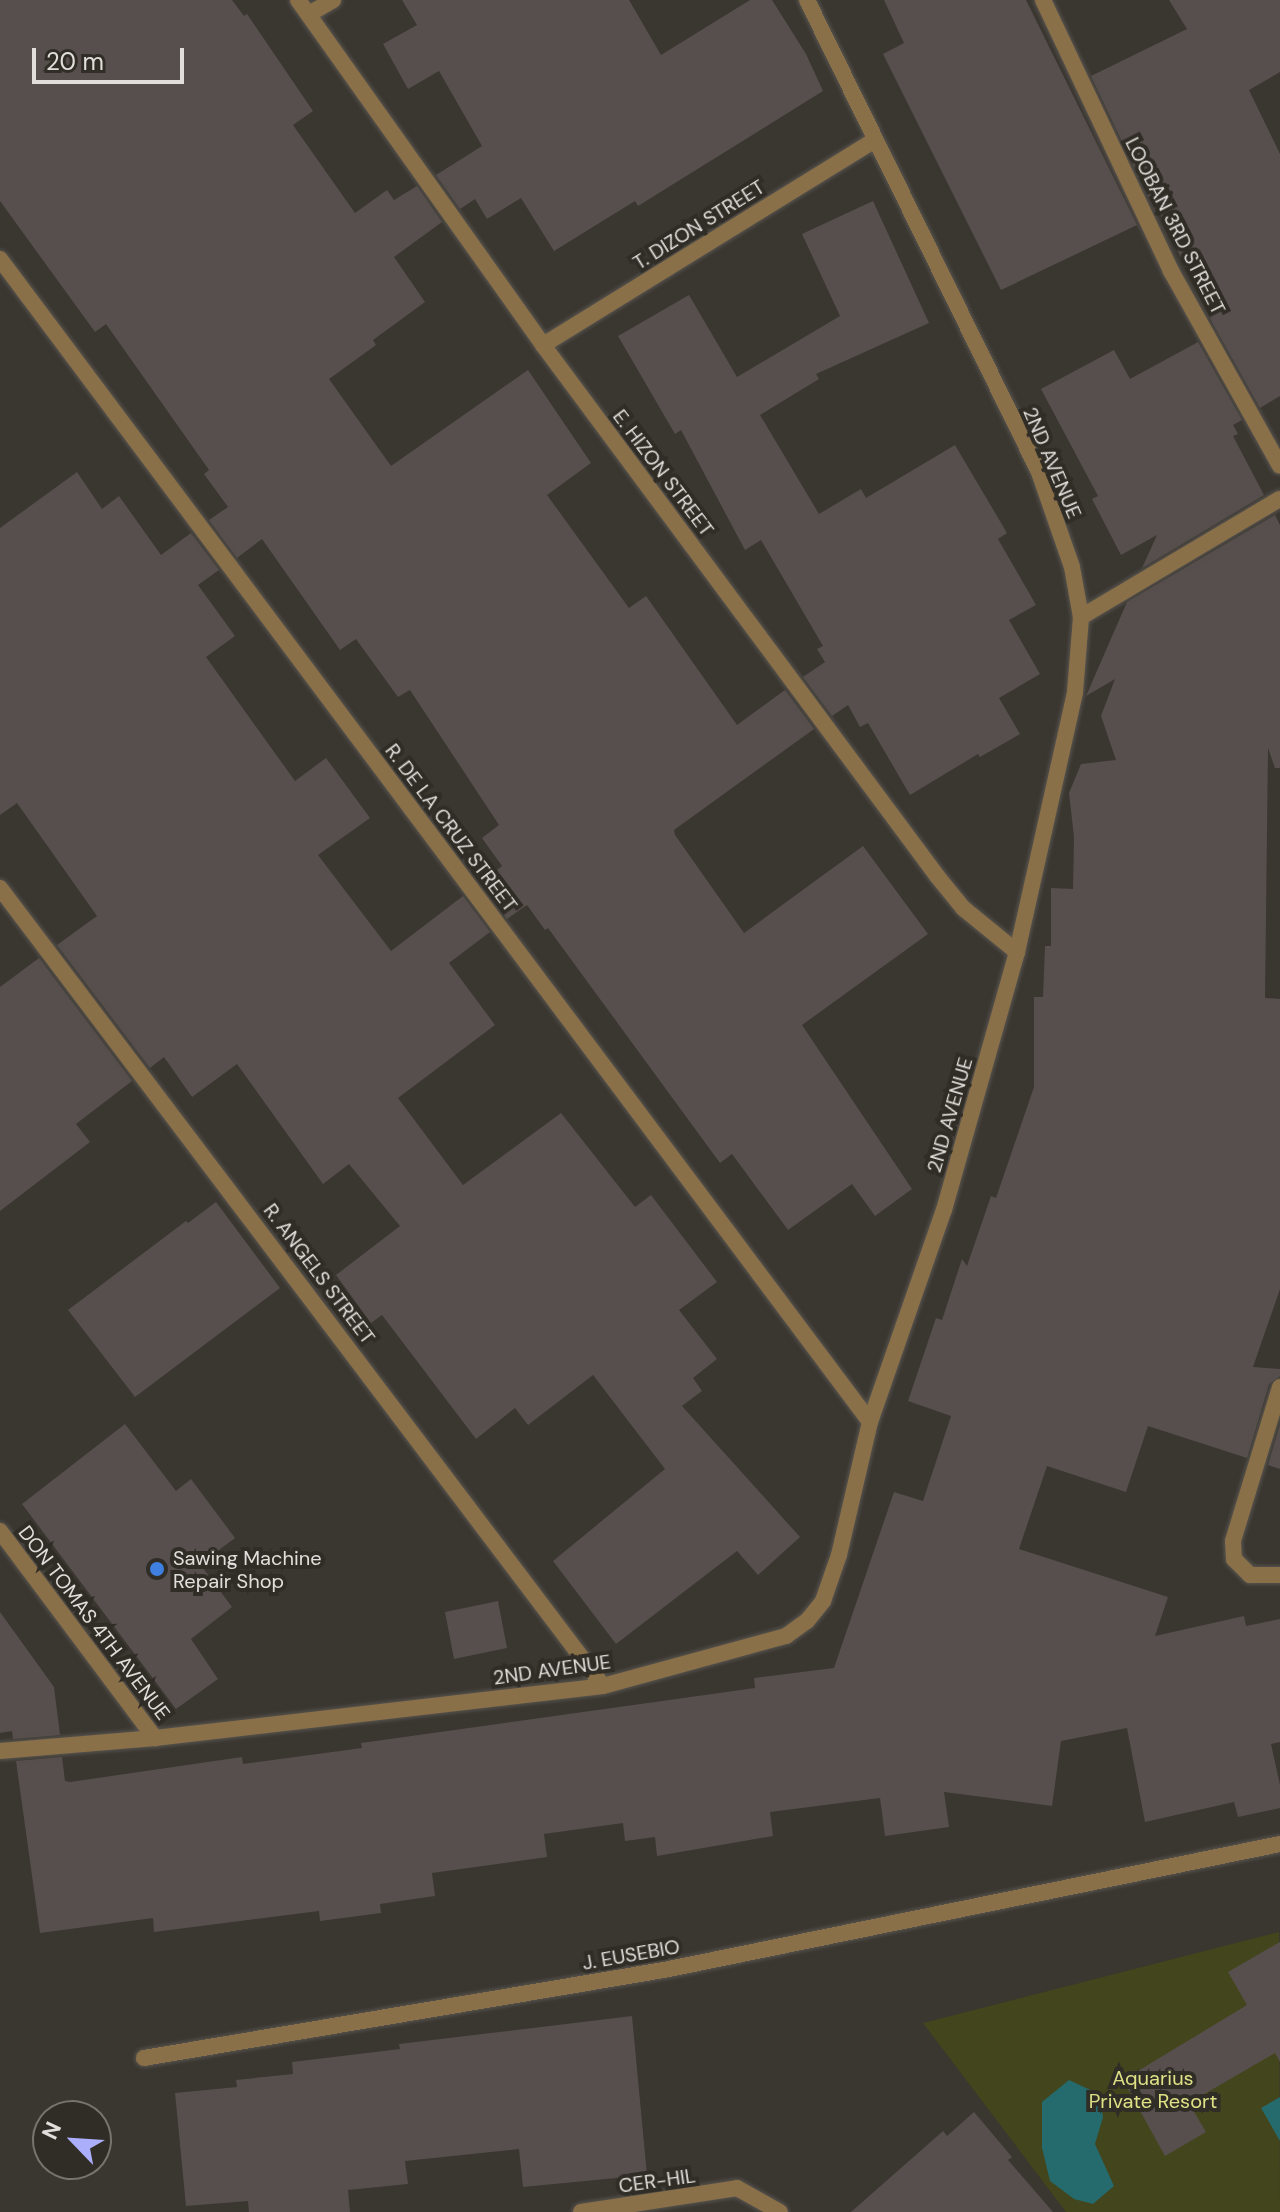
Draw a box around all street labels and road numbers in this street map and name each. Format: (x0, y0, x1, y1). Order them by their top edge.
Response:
street label: LOOBAN 3RD STREET (1120, 134, 1230, 318)
street label: T. DIZON STREET (629, 175, 769, 275)
street label: 2ND AVENUE (1018, 404, 1086, 522)
street label: E. HIZON STREET (608, 405, 718, 541)
street label: R. DE LA CRUZ STREET (380, 739, 522, 917)
street label: 2ND AVENUE (922, 1055, 978, 1175)
street label: R. ANGELS STREET (258, 1199, 380, 1349)
street label: DON TOMAS 4TH AVENUE (13, 1521, 175, 1725)
street label: 2ND AVENUE (492, 1650, 612, 1690)
street label: J. EUSEBIO (580, 1935, 682, 1975)
street label: CER-HIL (617, 2164, 697, 2198)

